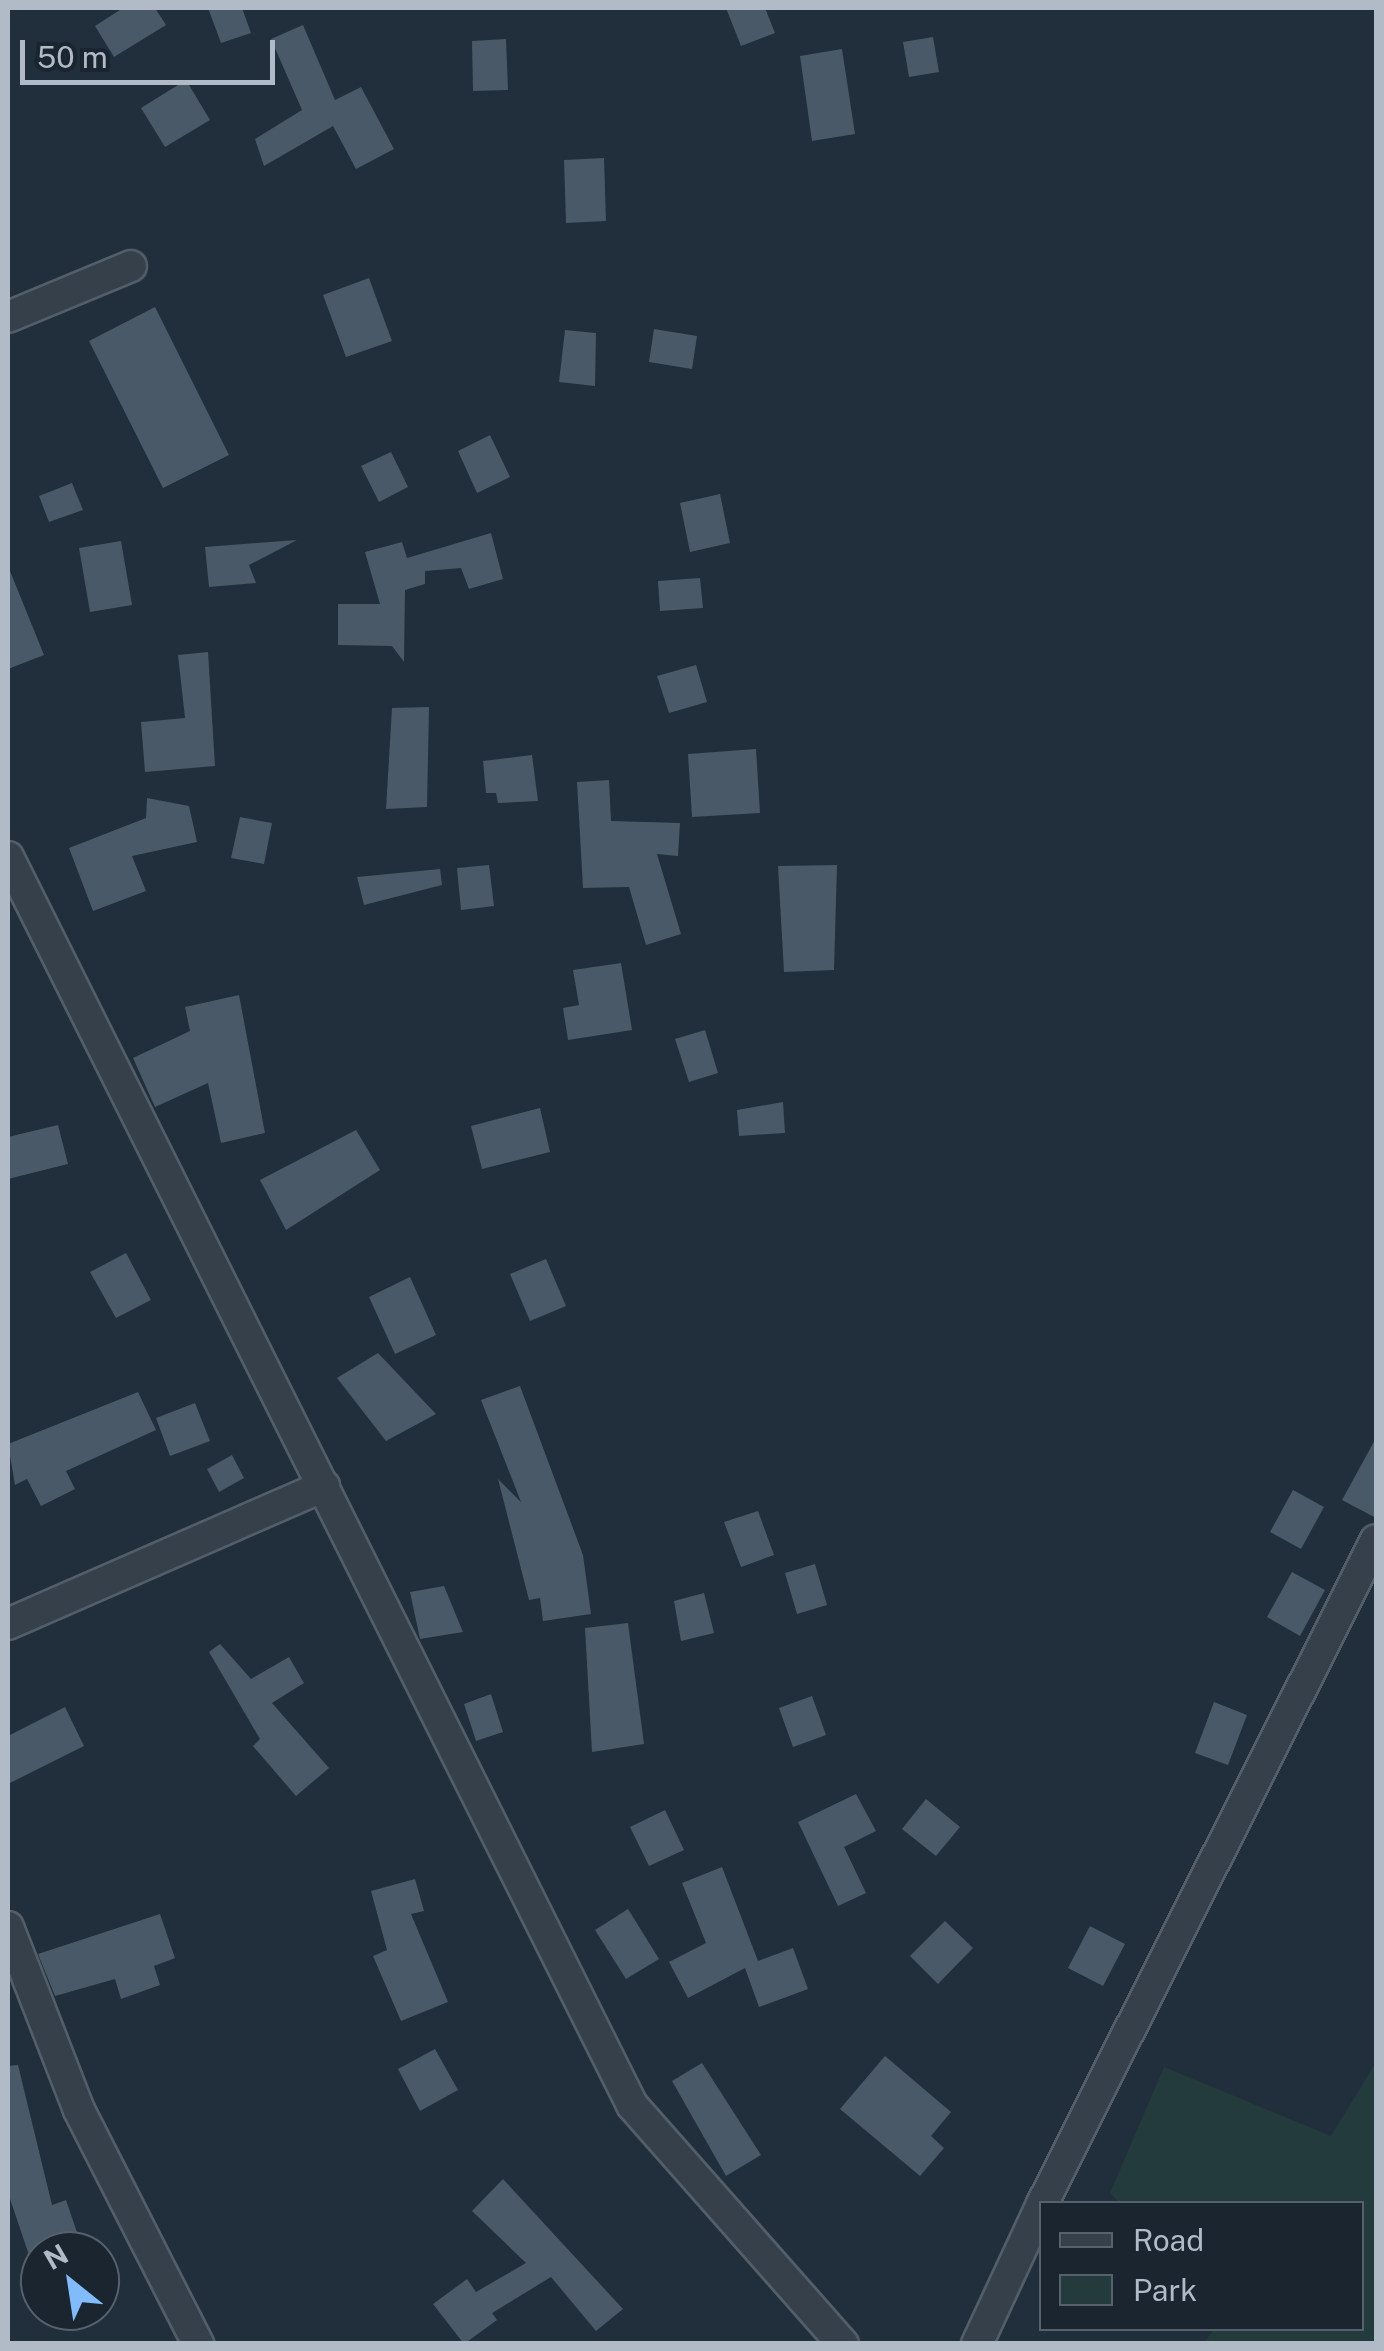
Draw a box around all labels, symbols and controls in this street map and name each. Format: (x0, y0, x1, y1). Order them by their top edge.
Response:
scale bar (25, 20, 280, 82)
text: 50 m (37, 39, 108, 75)
legend (1039, 2201, 1364, 2331)
text: Road (1133, 2222, 1204, 2258)
north arrow (20, 2231, 120, 2331)
text: N (38, 2237, 73, 2276)
text: Park (1133, 2272, 1197, 2308)

